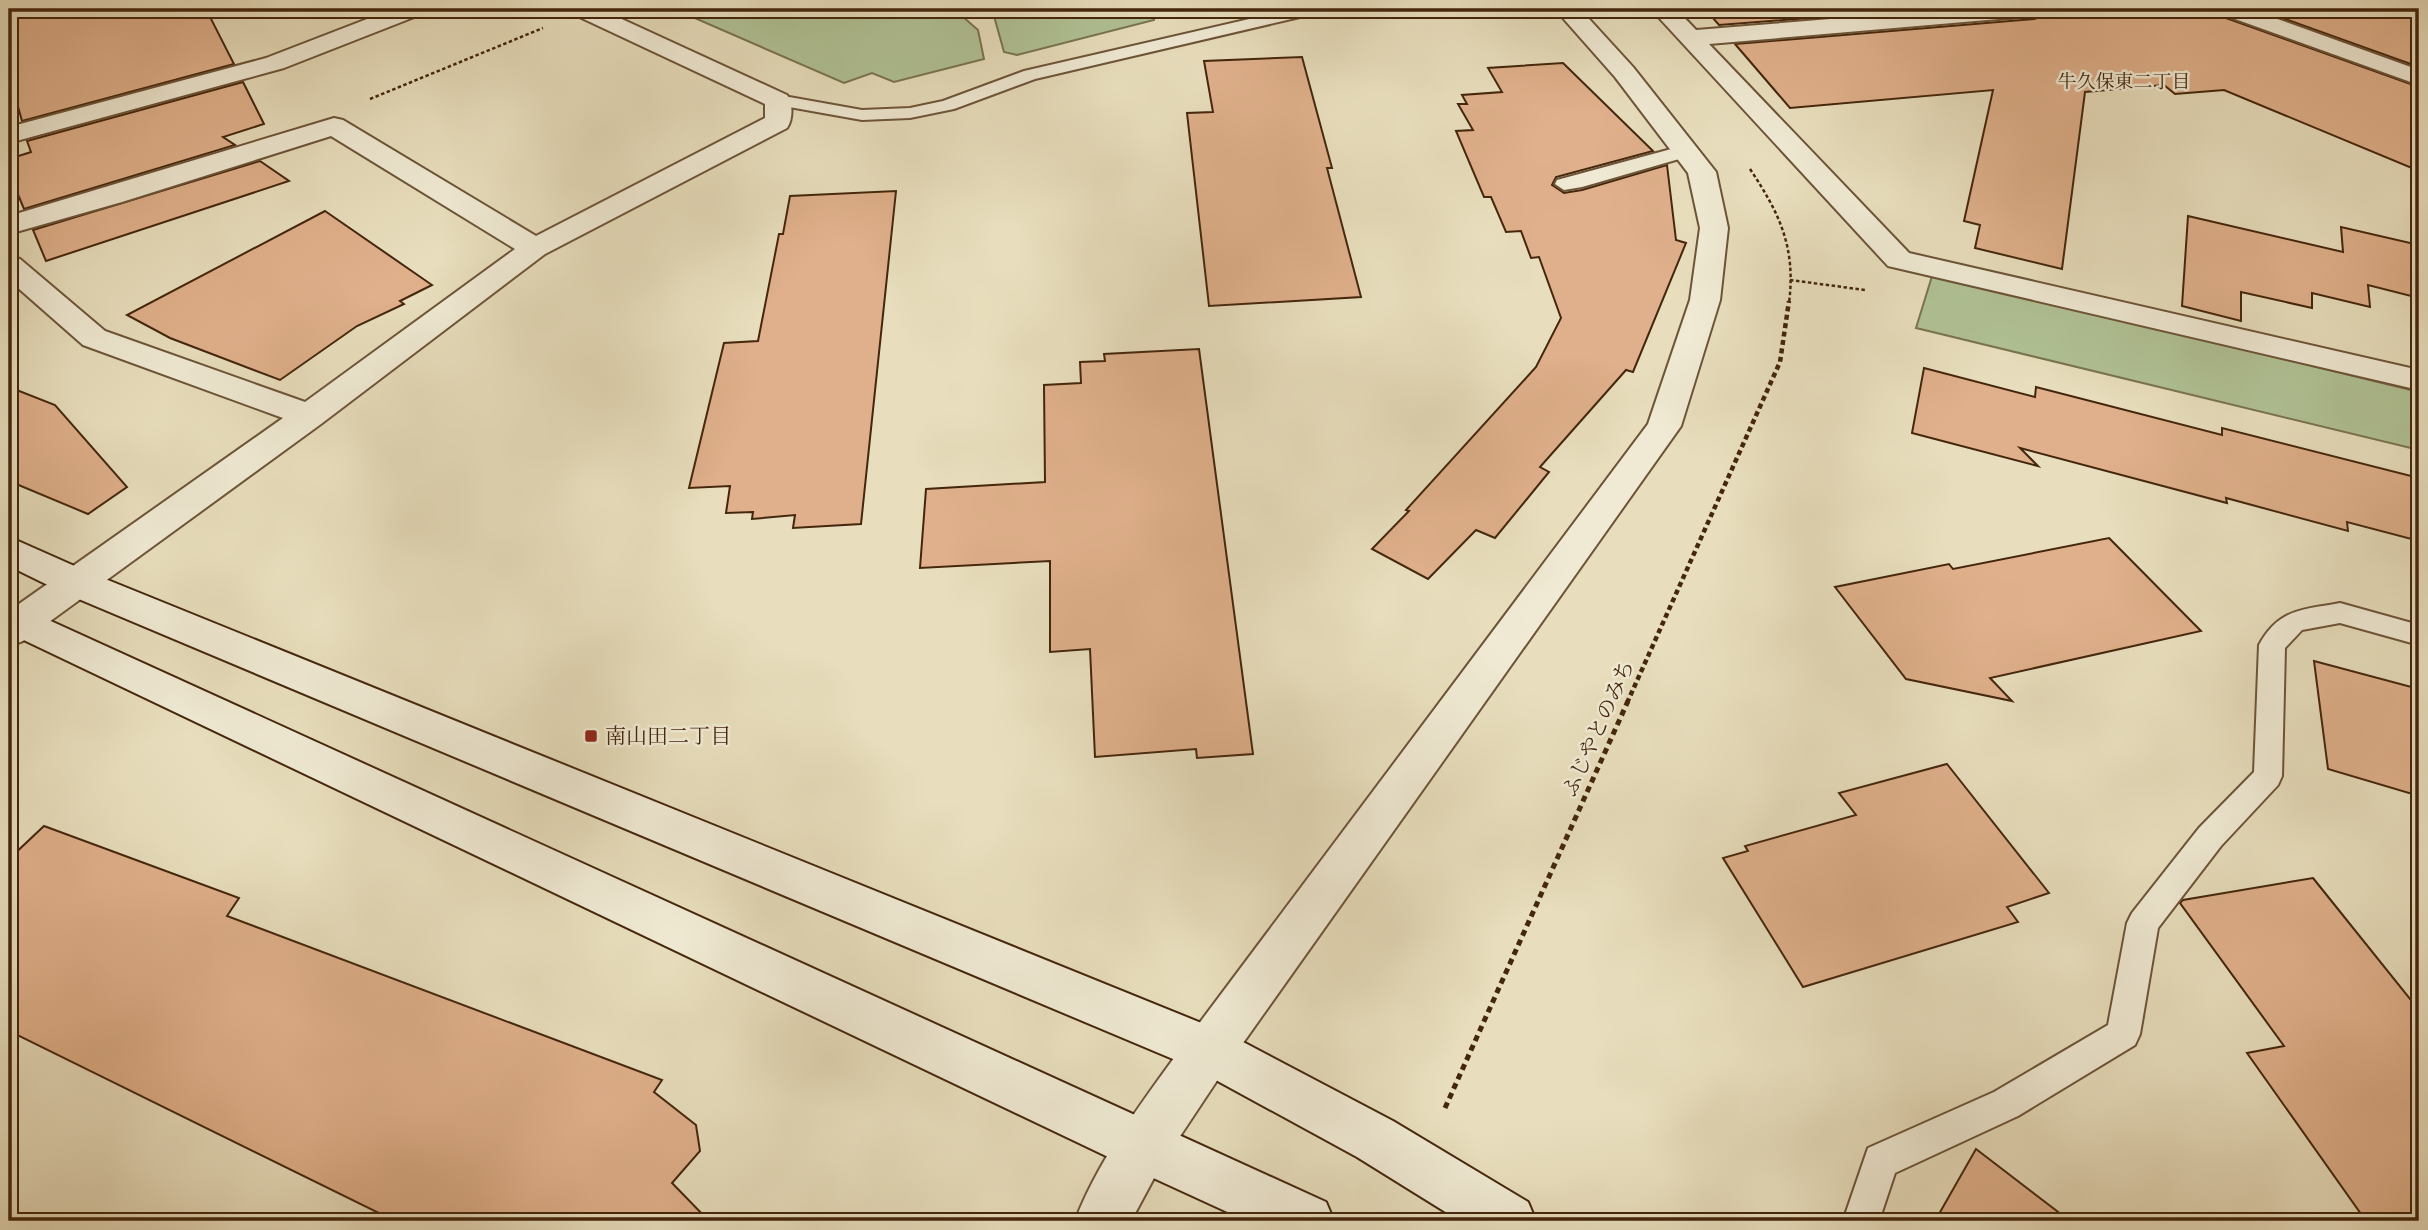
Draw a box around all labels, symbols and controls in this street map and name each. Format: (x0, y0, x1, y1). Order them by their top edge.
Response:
district label: 牛久保東二丁目 (2057, 70, 2191, 96)
street label: ふじやとのみち (1556, 656, 1643, 802)
place label: 南山田二丁目 (605, 723, 731, 752)
marker: 南山田二丁目 (583, 728, 599, 744)

